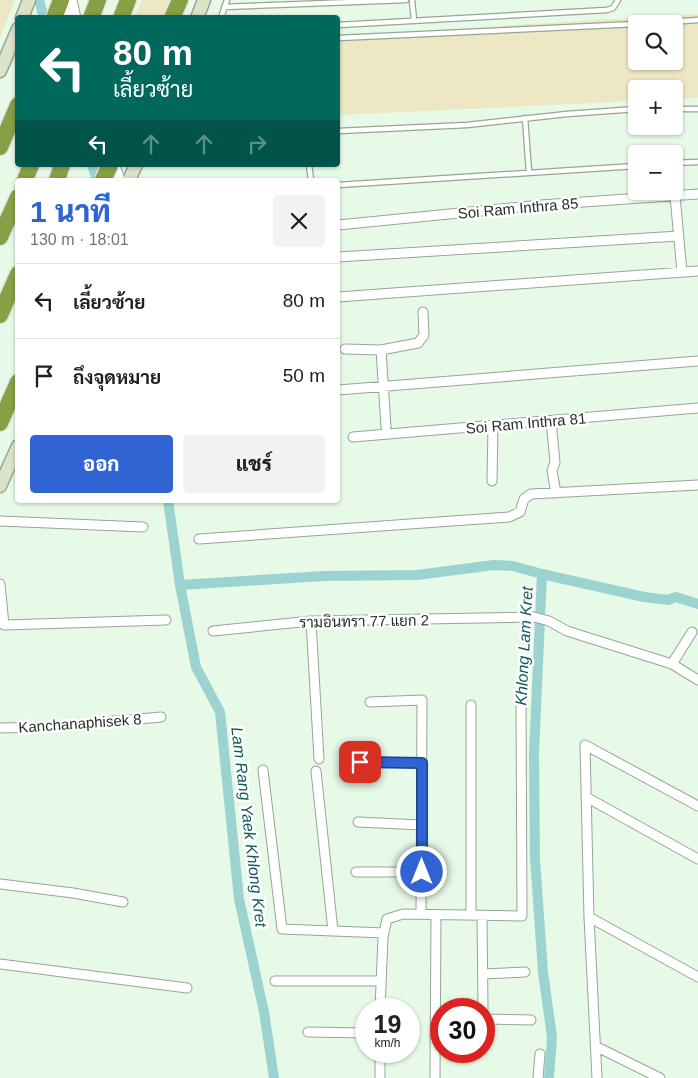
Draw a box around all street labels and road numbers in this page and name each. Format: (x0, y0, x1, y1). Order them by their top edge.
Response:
street label: Soi Ram Inthra 85 (457, 194, 579, 222)
street label: Soi Ram Inthra 81 (465, 409, 587, 437)
street label: รามอินทรา 77 แยก 2 (299, 611, 429, 631)
street label: Kanchanaphisek 8 (18, 710, 142, 736)

